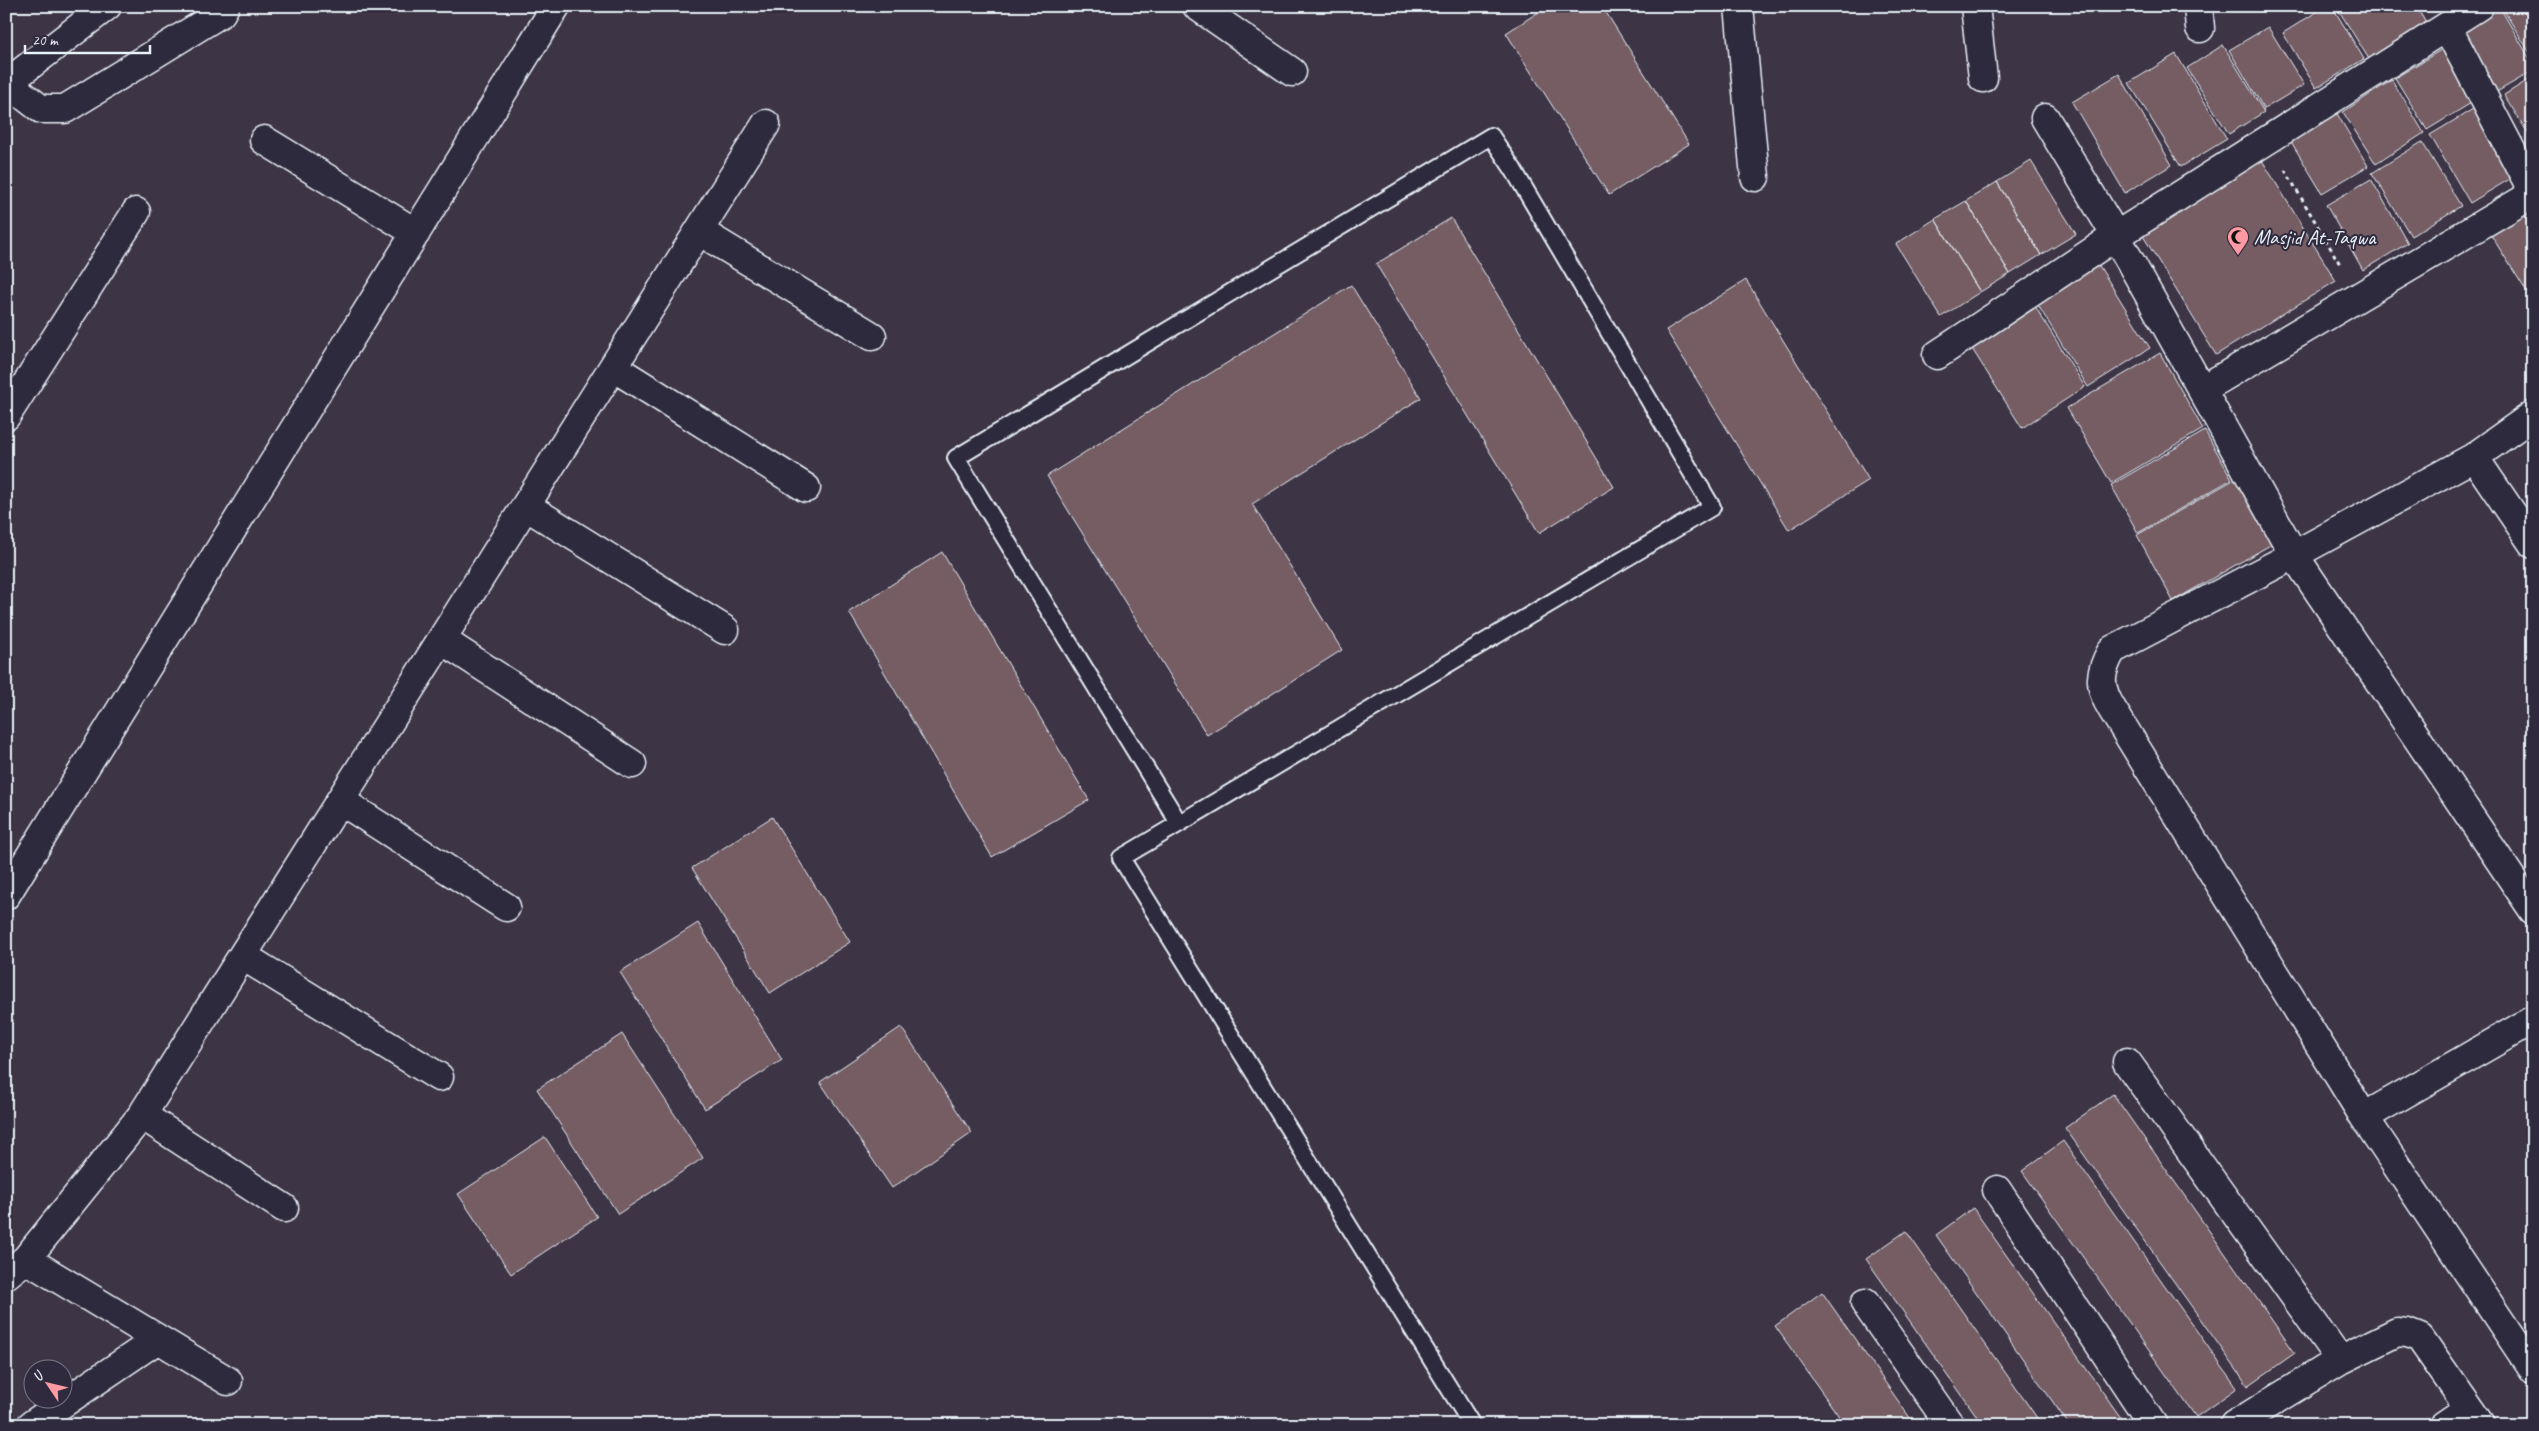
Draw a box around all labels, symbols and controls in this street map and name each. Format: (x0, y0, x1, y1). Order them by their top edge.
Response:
scale bar (25, 22, 150, 54)
text: 20 m (32, 31, 59, 50)
place label: Masjid At-Taqwa (2254, 224, 2377, 250)
mosque icon: Masjid At-Taqwa (2226, 225, 2250, 256)
north arrow (22, 1358, 72, 1408)
text: U (29, 1367, 49, 1384)

